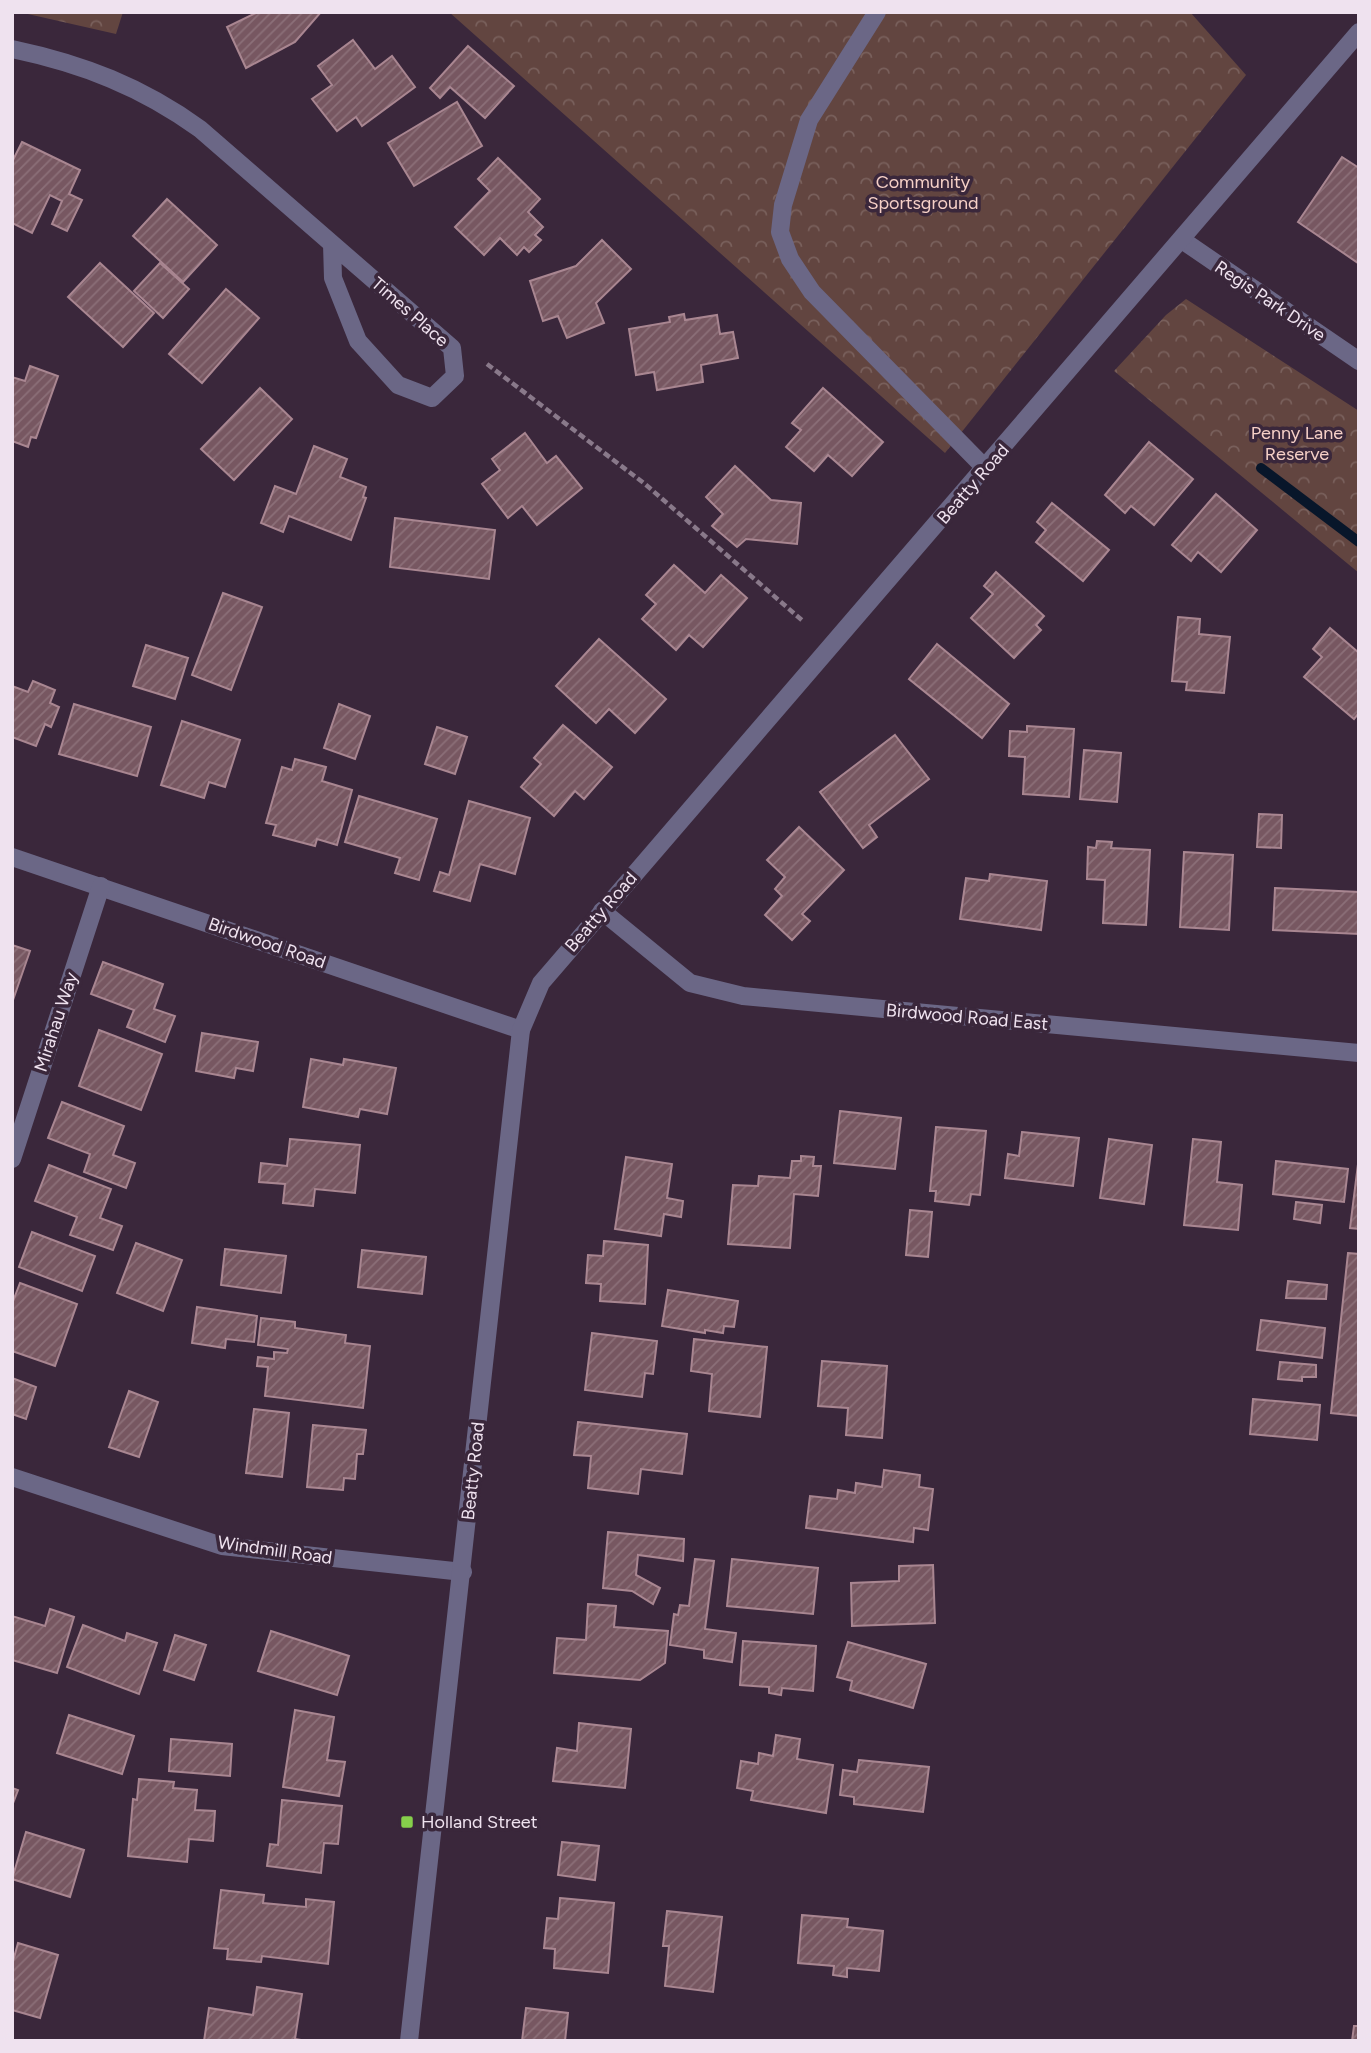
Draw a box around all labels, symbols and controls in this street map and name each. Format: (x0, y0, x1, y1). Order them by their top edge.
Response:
park label: Community Sportsground (867, 171, 979, 214)
street label: Regis Park Drive (1210, 256, 1330, 346)
street label: Times Place (367, 272, 453, 352)
park label: Penny Lane Reserve (1251, 422, 1343, 465)
street label: Beatty Road (932, 439, 1014, 529)
street label: Beatty Road (560, 867, 642, 957)
street label: Birdwood Road (205, 913, 329, 973)
street label: Mirahau Way (30, 969, 83, 1075)
street label: Birdwood Road East (885, 999, 1049, 1035)
street label: Beatty Road (457, 1421, 489, 1521)
street label: Windmill Road (216, 1531, 334, 1569)
place label: Holland Street (421, 1811, 538, 1833)
marker: Holland Street (399, 1814, 415, 1830)

